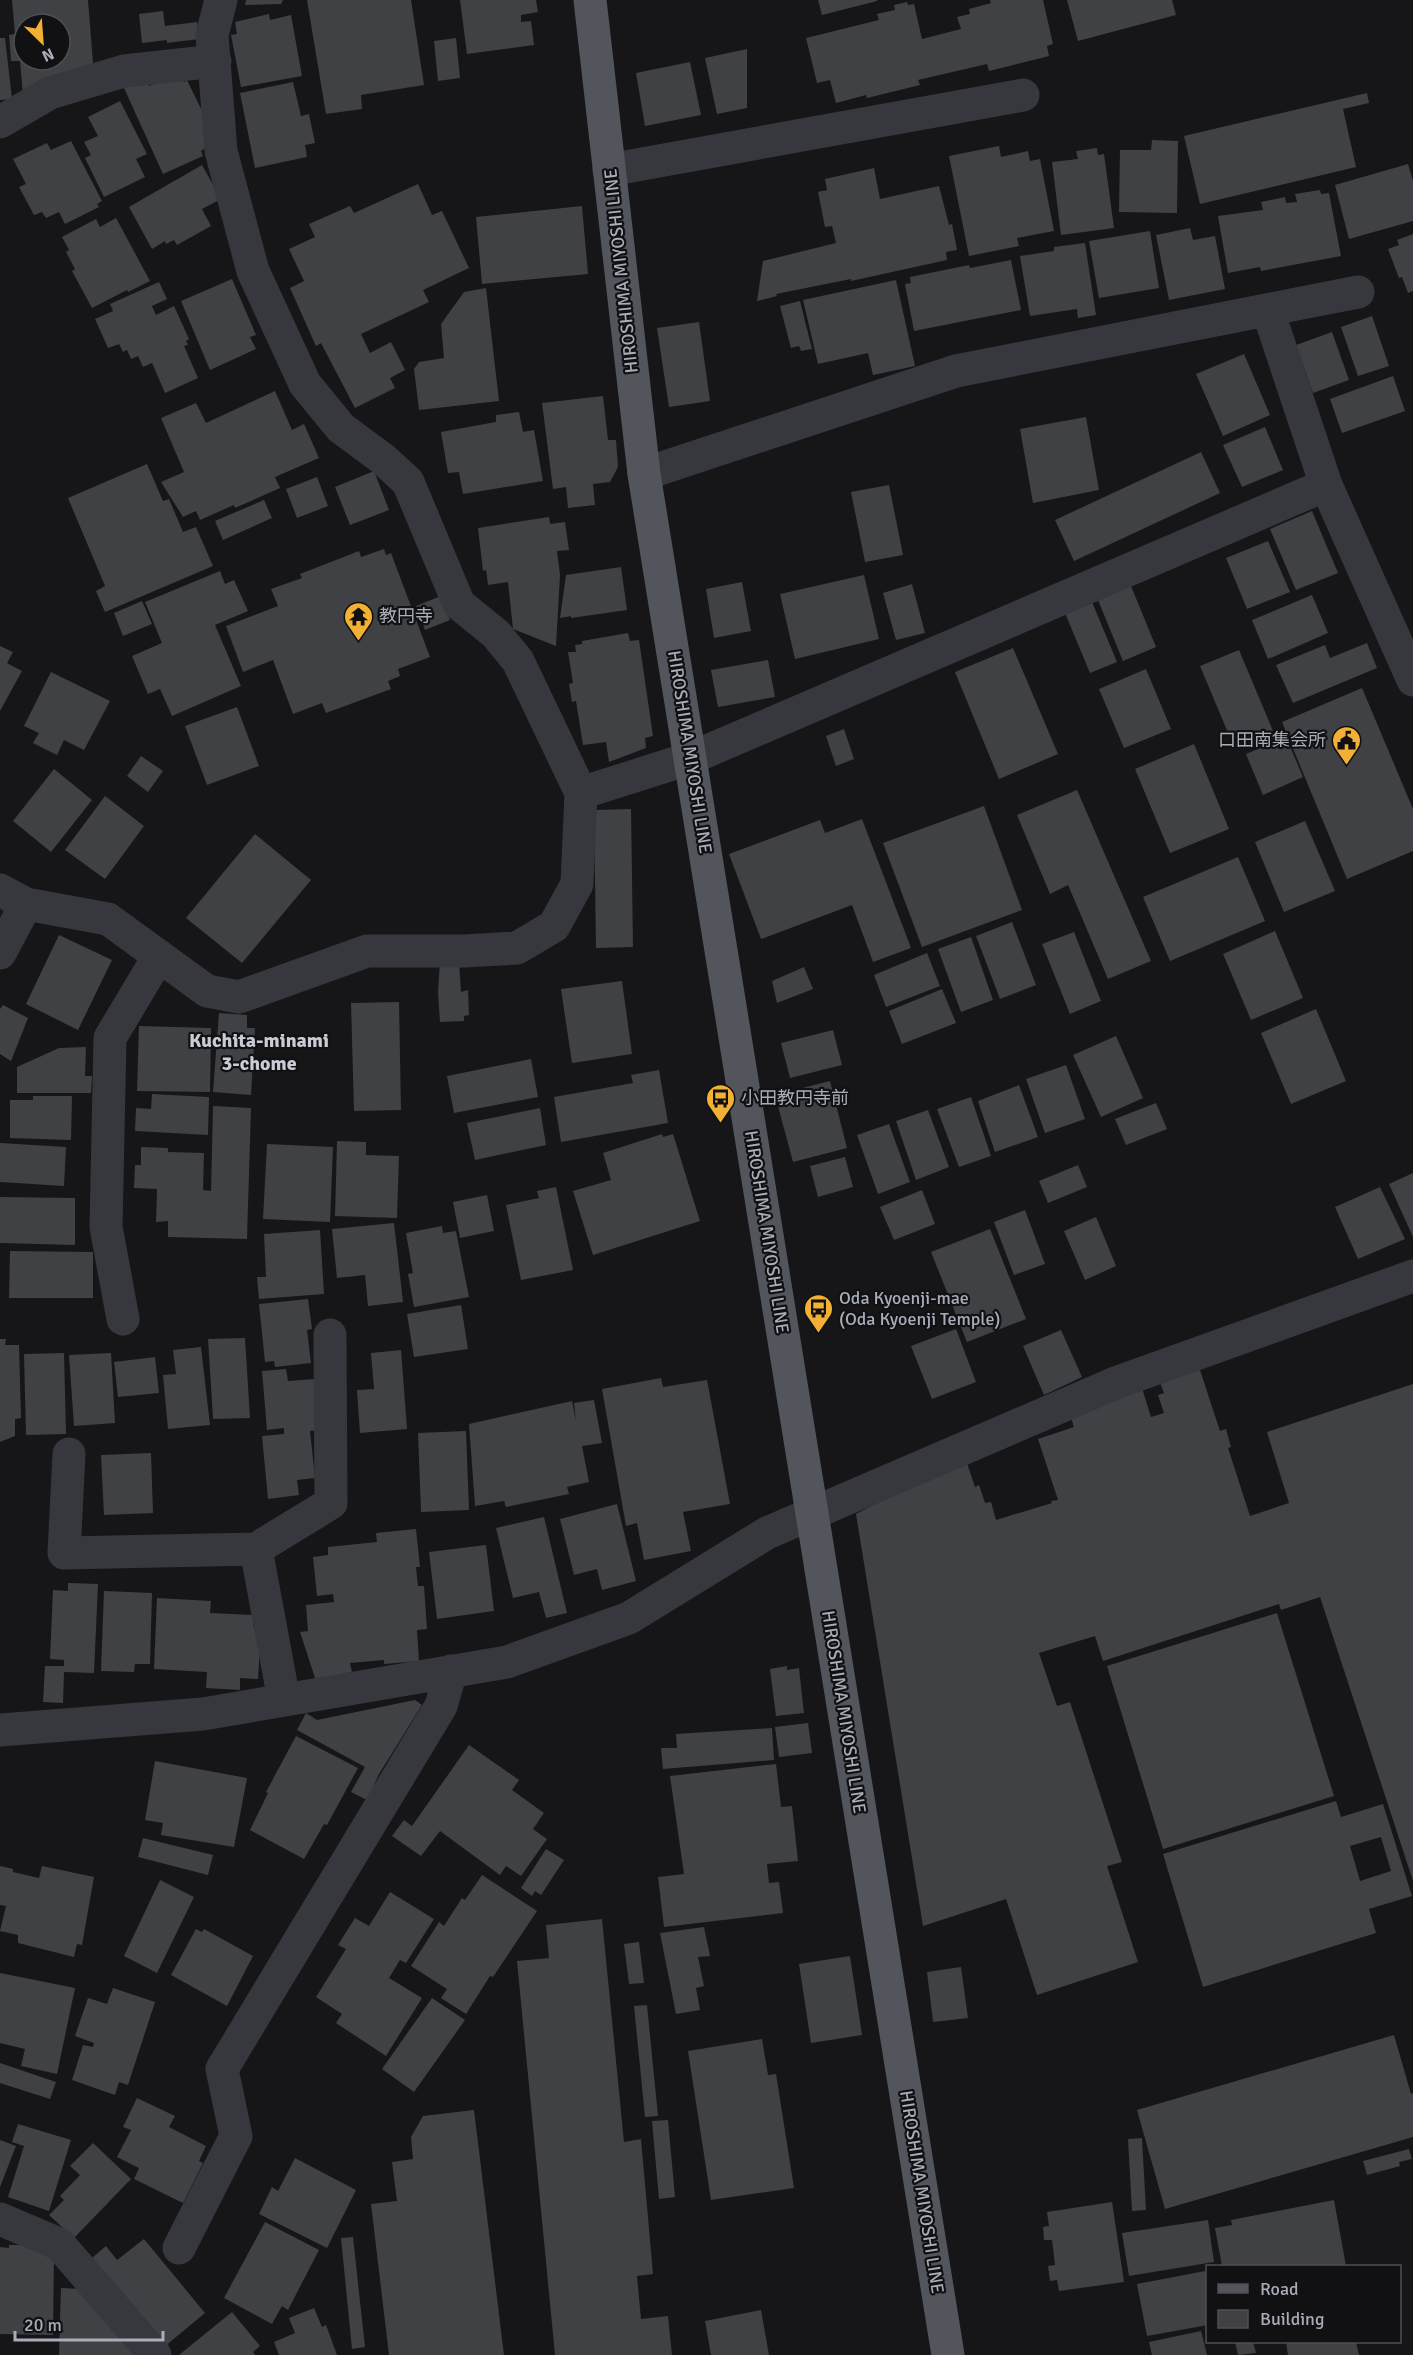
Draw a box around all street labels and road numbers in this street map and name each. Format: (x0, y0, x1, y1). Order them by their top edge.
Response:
street label: HIROSHIMA MIYOSHI LINE (599, 168, 643, 374)
street label: HIROSHIMA MIYOSHI LINE (663, 649, 717, 855)
street label: HIROSHIMA MIYOSHI LINE (740, 1129, 794, 1335)
street label: HIROSHIMA MIYOSHI LINE (817, 1609, 871, 1815)
street label: HIROSHIMA MIYOSHI LINE (895, 2089, 949, 2295)

